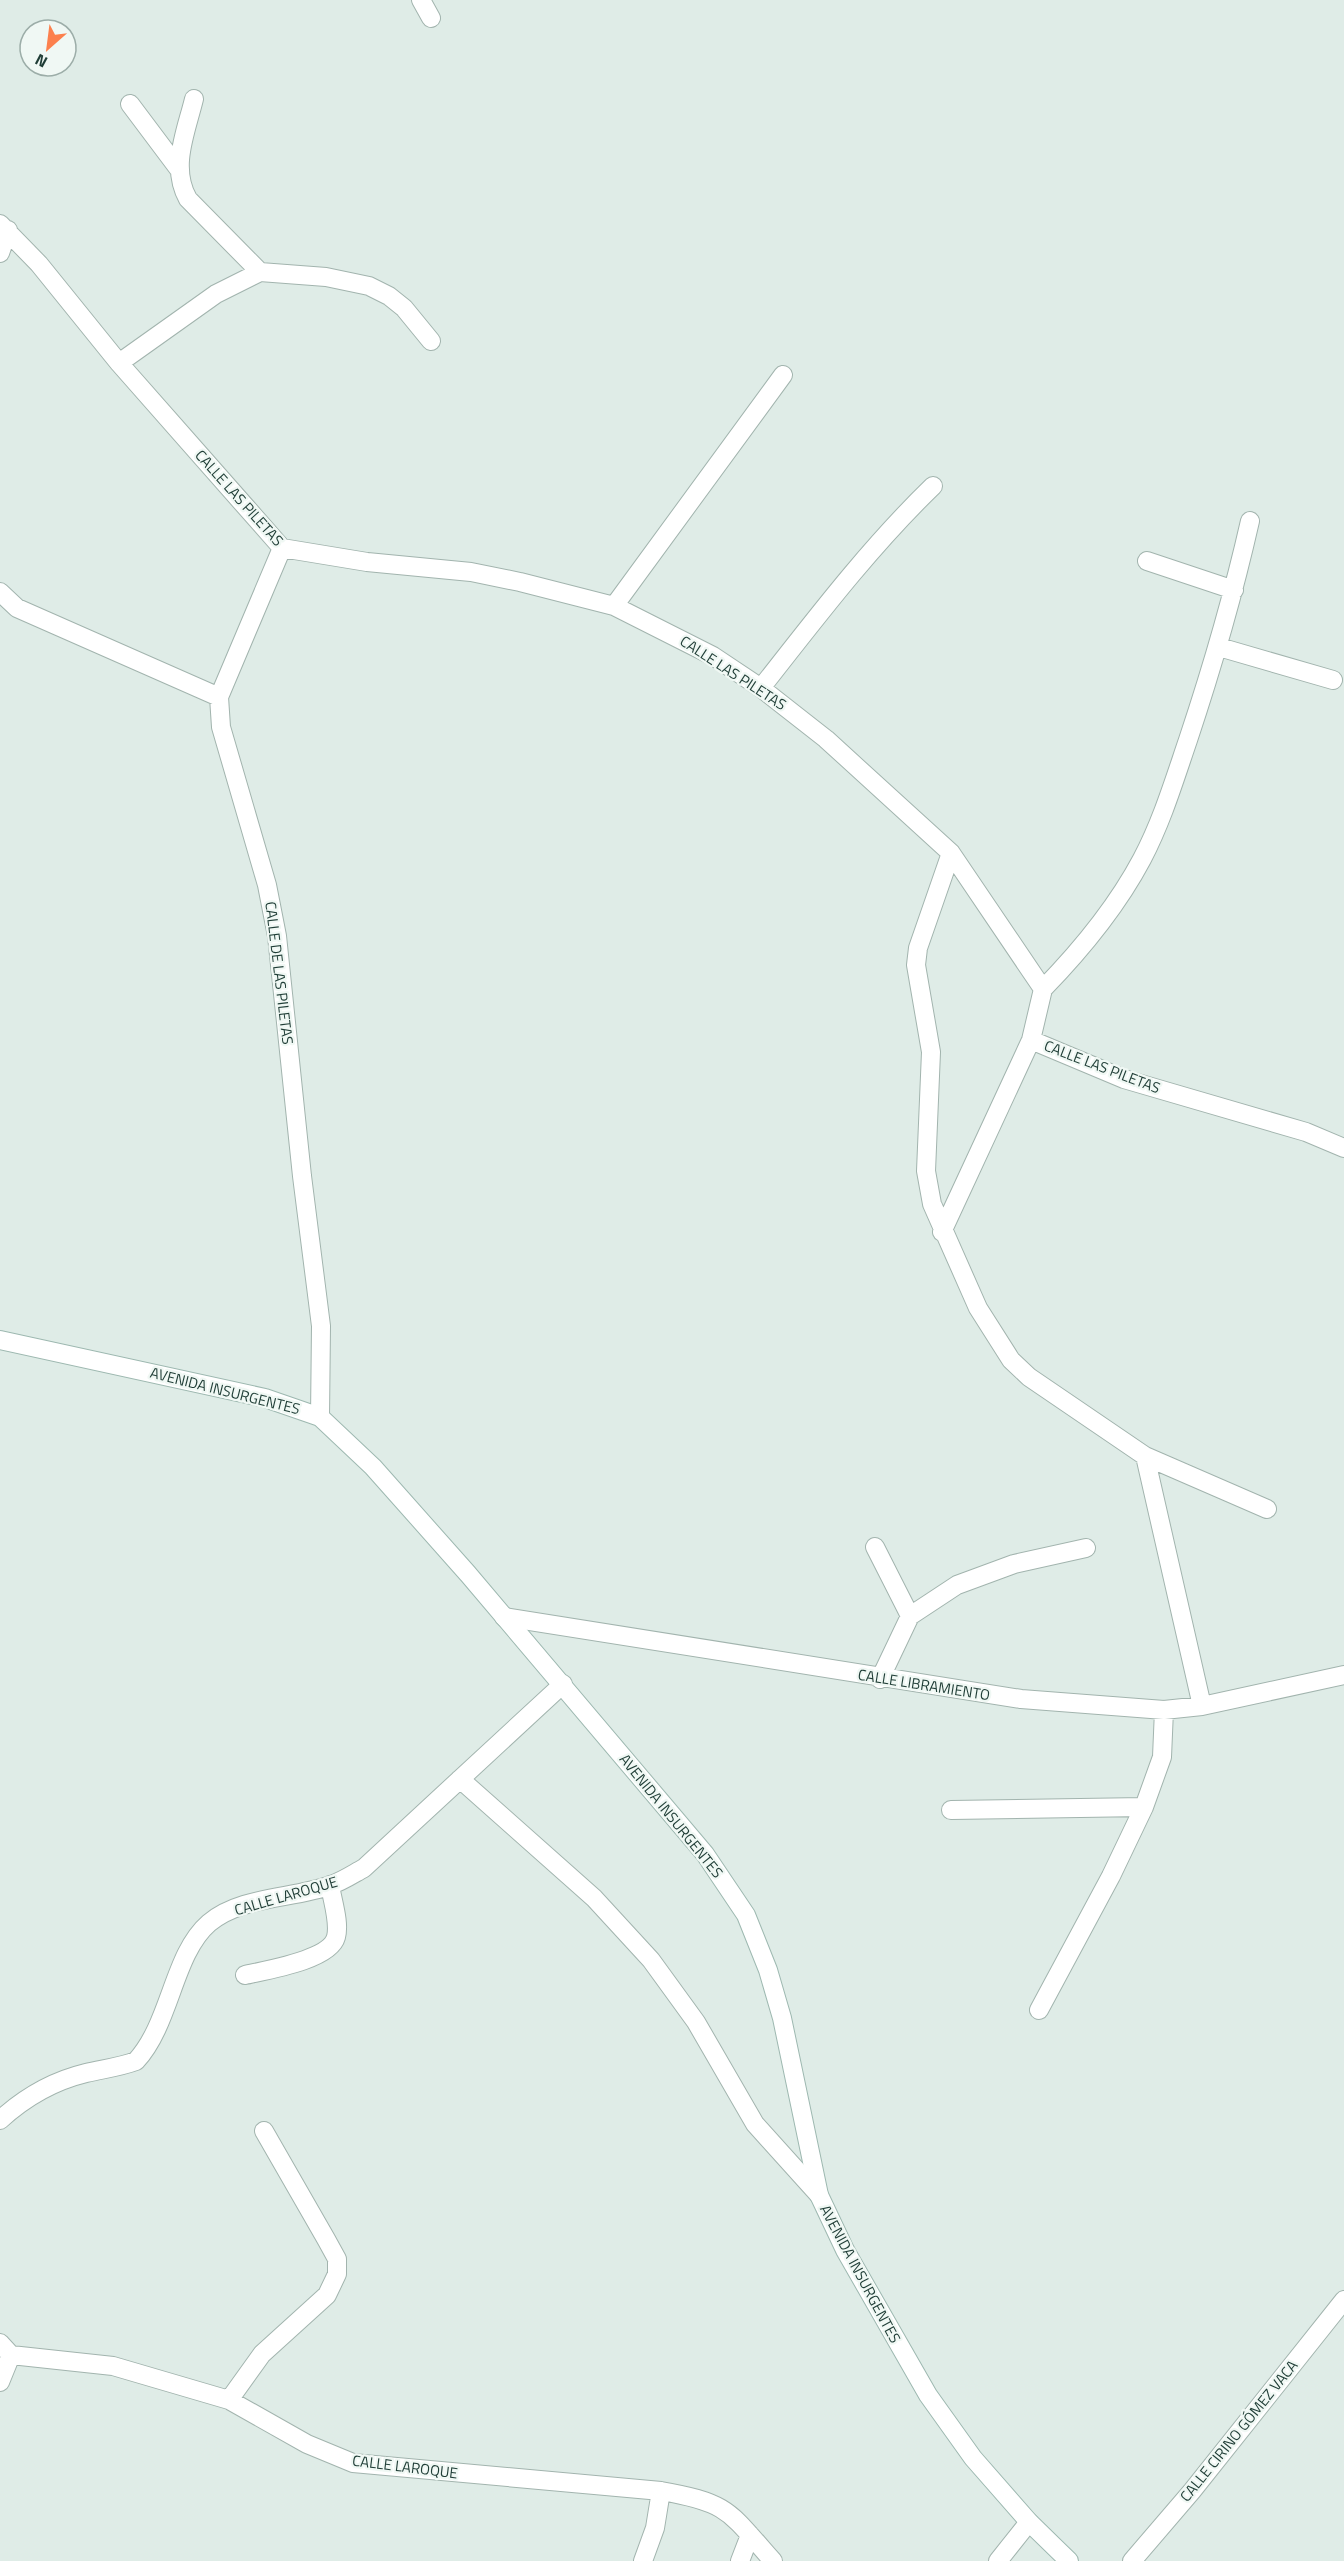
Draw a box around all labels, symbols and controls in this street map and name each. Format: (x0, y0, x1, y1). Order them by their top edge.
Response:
north arrow (18, 18, 78, 78)
text: N (30, 48, 51, 74)
street label: CALLE LAS PILETAS (190, 444, 289, 551)
street label: CALLE LAS PILETAS (676, 630, 791, 716)
street label: CALLE DE LAS PILETAS (259, 900, 300, 1046)
street label: CALLE LAS PILETAS (1041, 1034, 1164, 1099)
street label: AVENIDA INSURGENTES (148, 1361, 303, 1420)
street label: CALLE LIBRAMIENTO (856, 1663, 992, 1706)
street label: AVENIDA INSURGENTES (614, 1749, 729, 1883)
street label: CALLE LAROQUE (232, 1870, 340, 1921)
street label: AVENIDA INSURGENTES (814, 2200, 907, 2347)
street label: CALLE CIRINO GÓMEZ VACA (1174, 2355, 1303, 2507)
street label: CALLE LAROQUE (351, 2449, 459, 2484)

